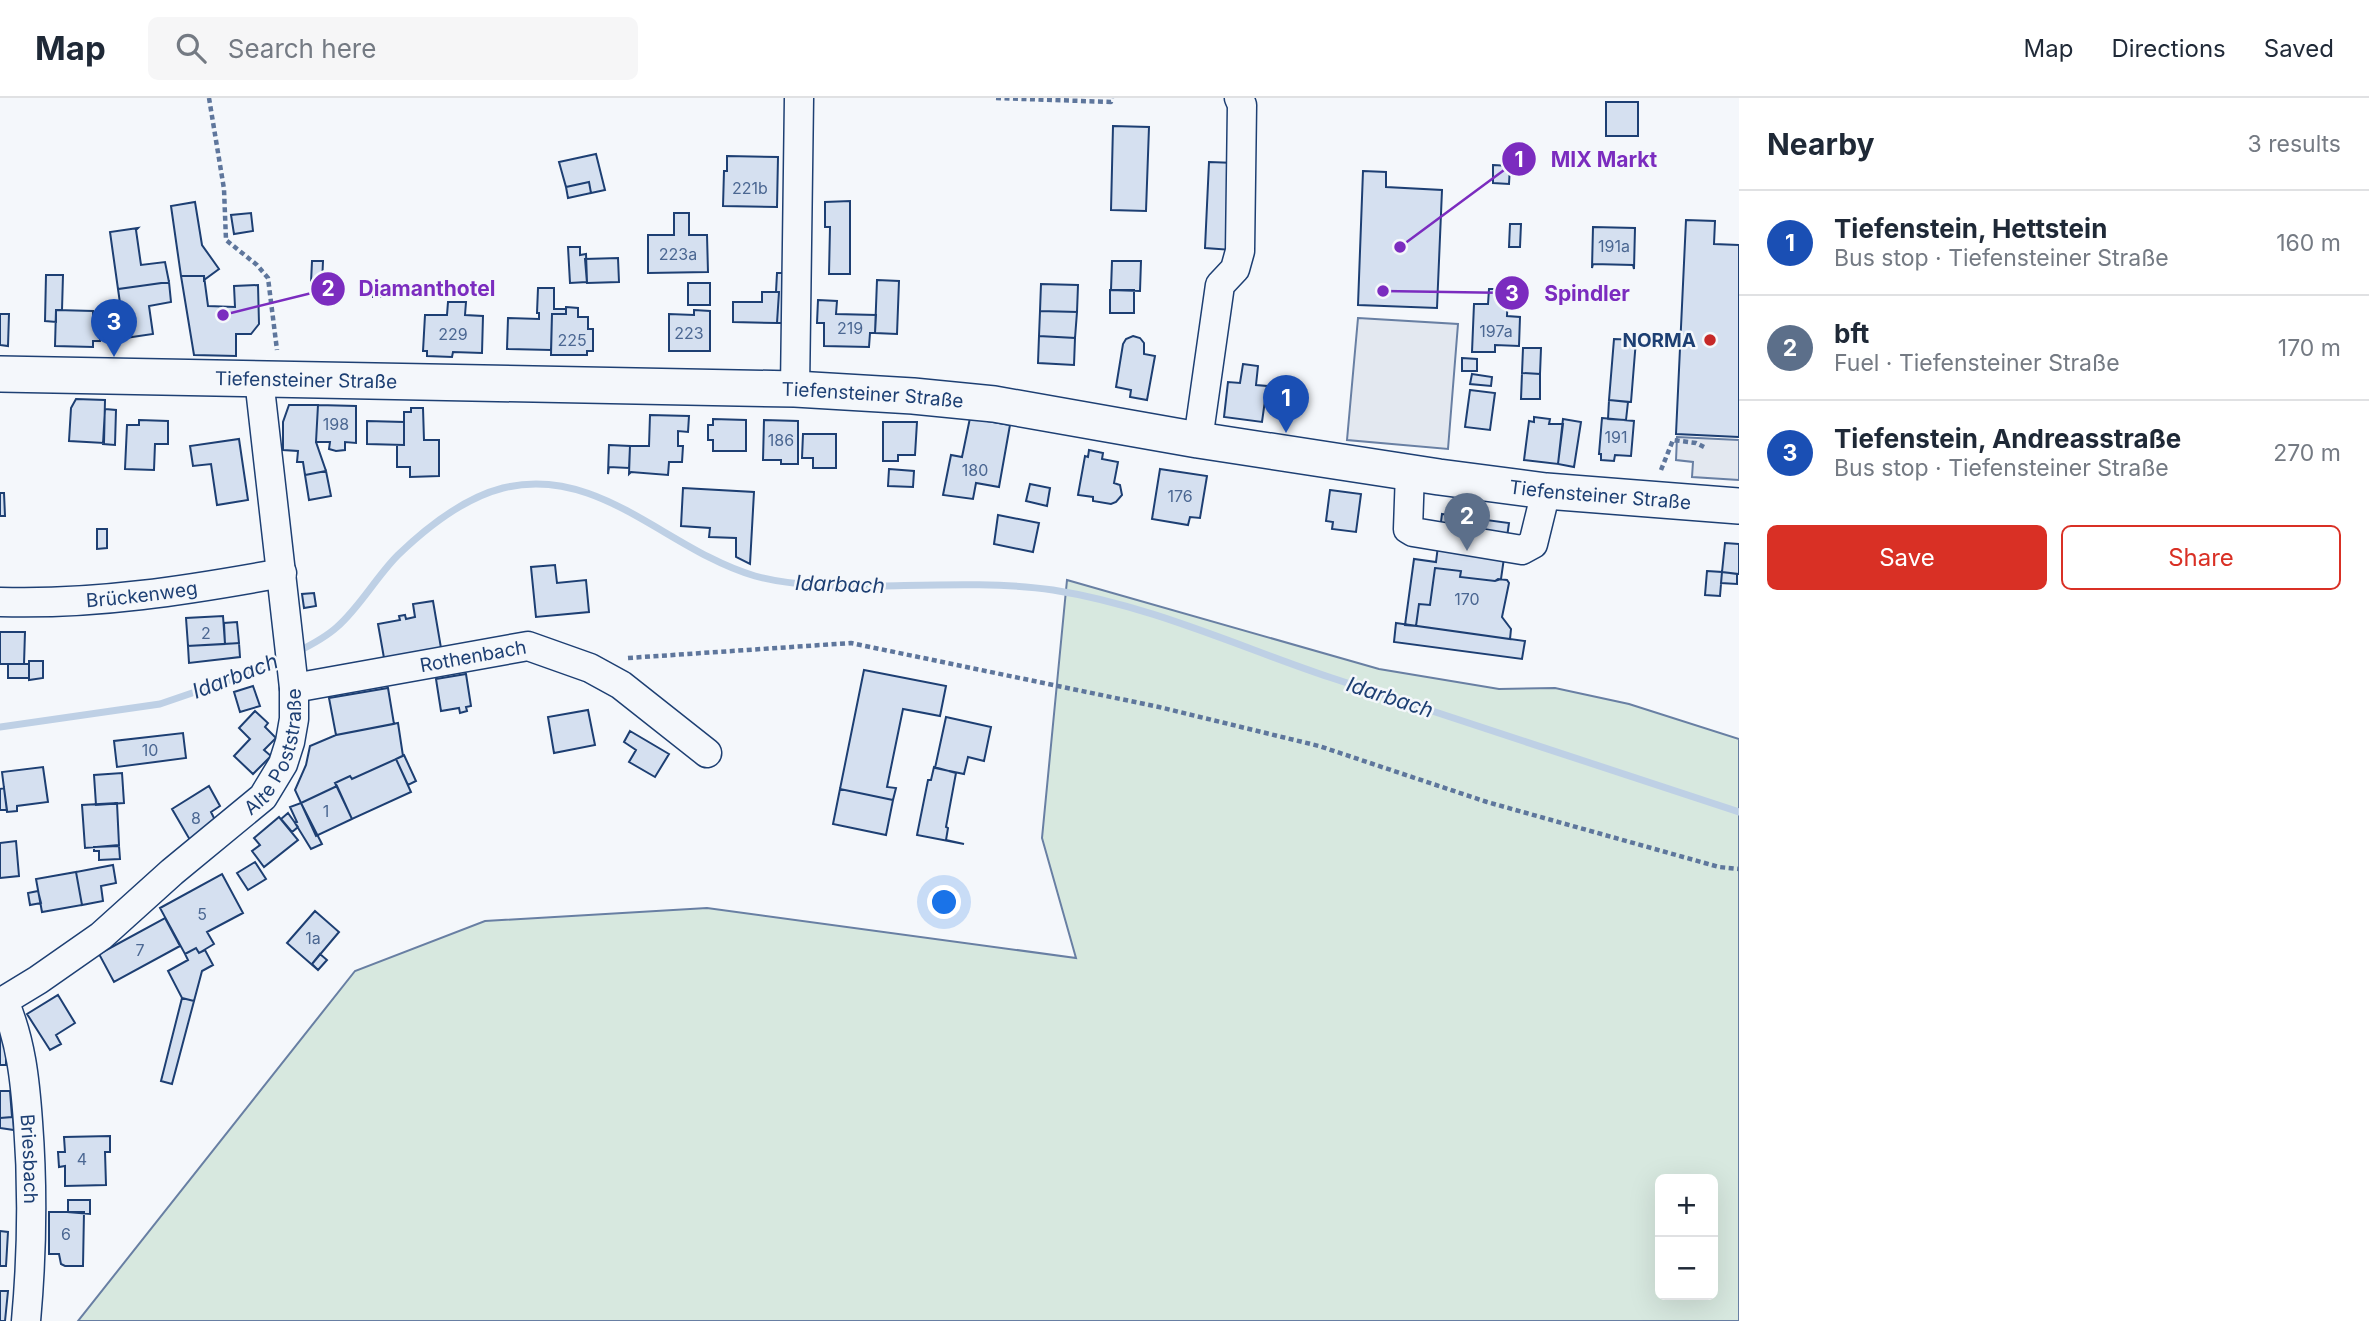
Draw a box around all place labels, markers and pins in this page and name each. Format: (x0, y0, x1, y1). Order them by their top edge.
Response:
callout: MIX Markt (1501, 138, 1671, 180)
callout: Diamanthotel (310, 268, 510, 310)
callout: Spindler (1495, 272, 1644, 314)
pin: 3 (91, 299, 137, 357)
place label: NORMA (1623, 329, 1696, 352)
marker: NORMA (1702, 332, 1718, 348)
pin: 1 (1263, 375, 1309, 433)
pin: 2 (1444, 493, 1490, 551)

